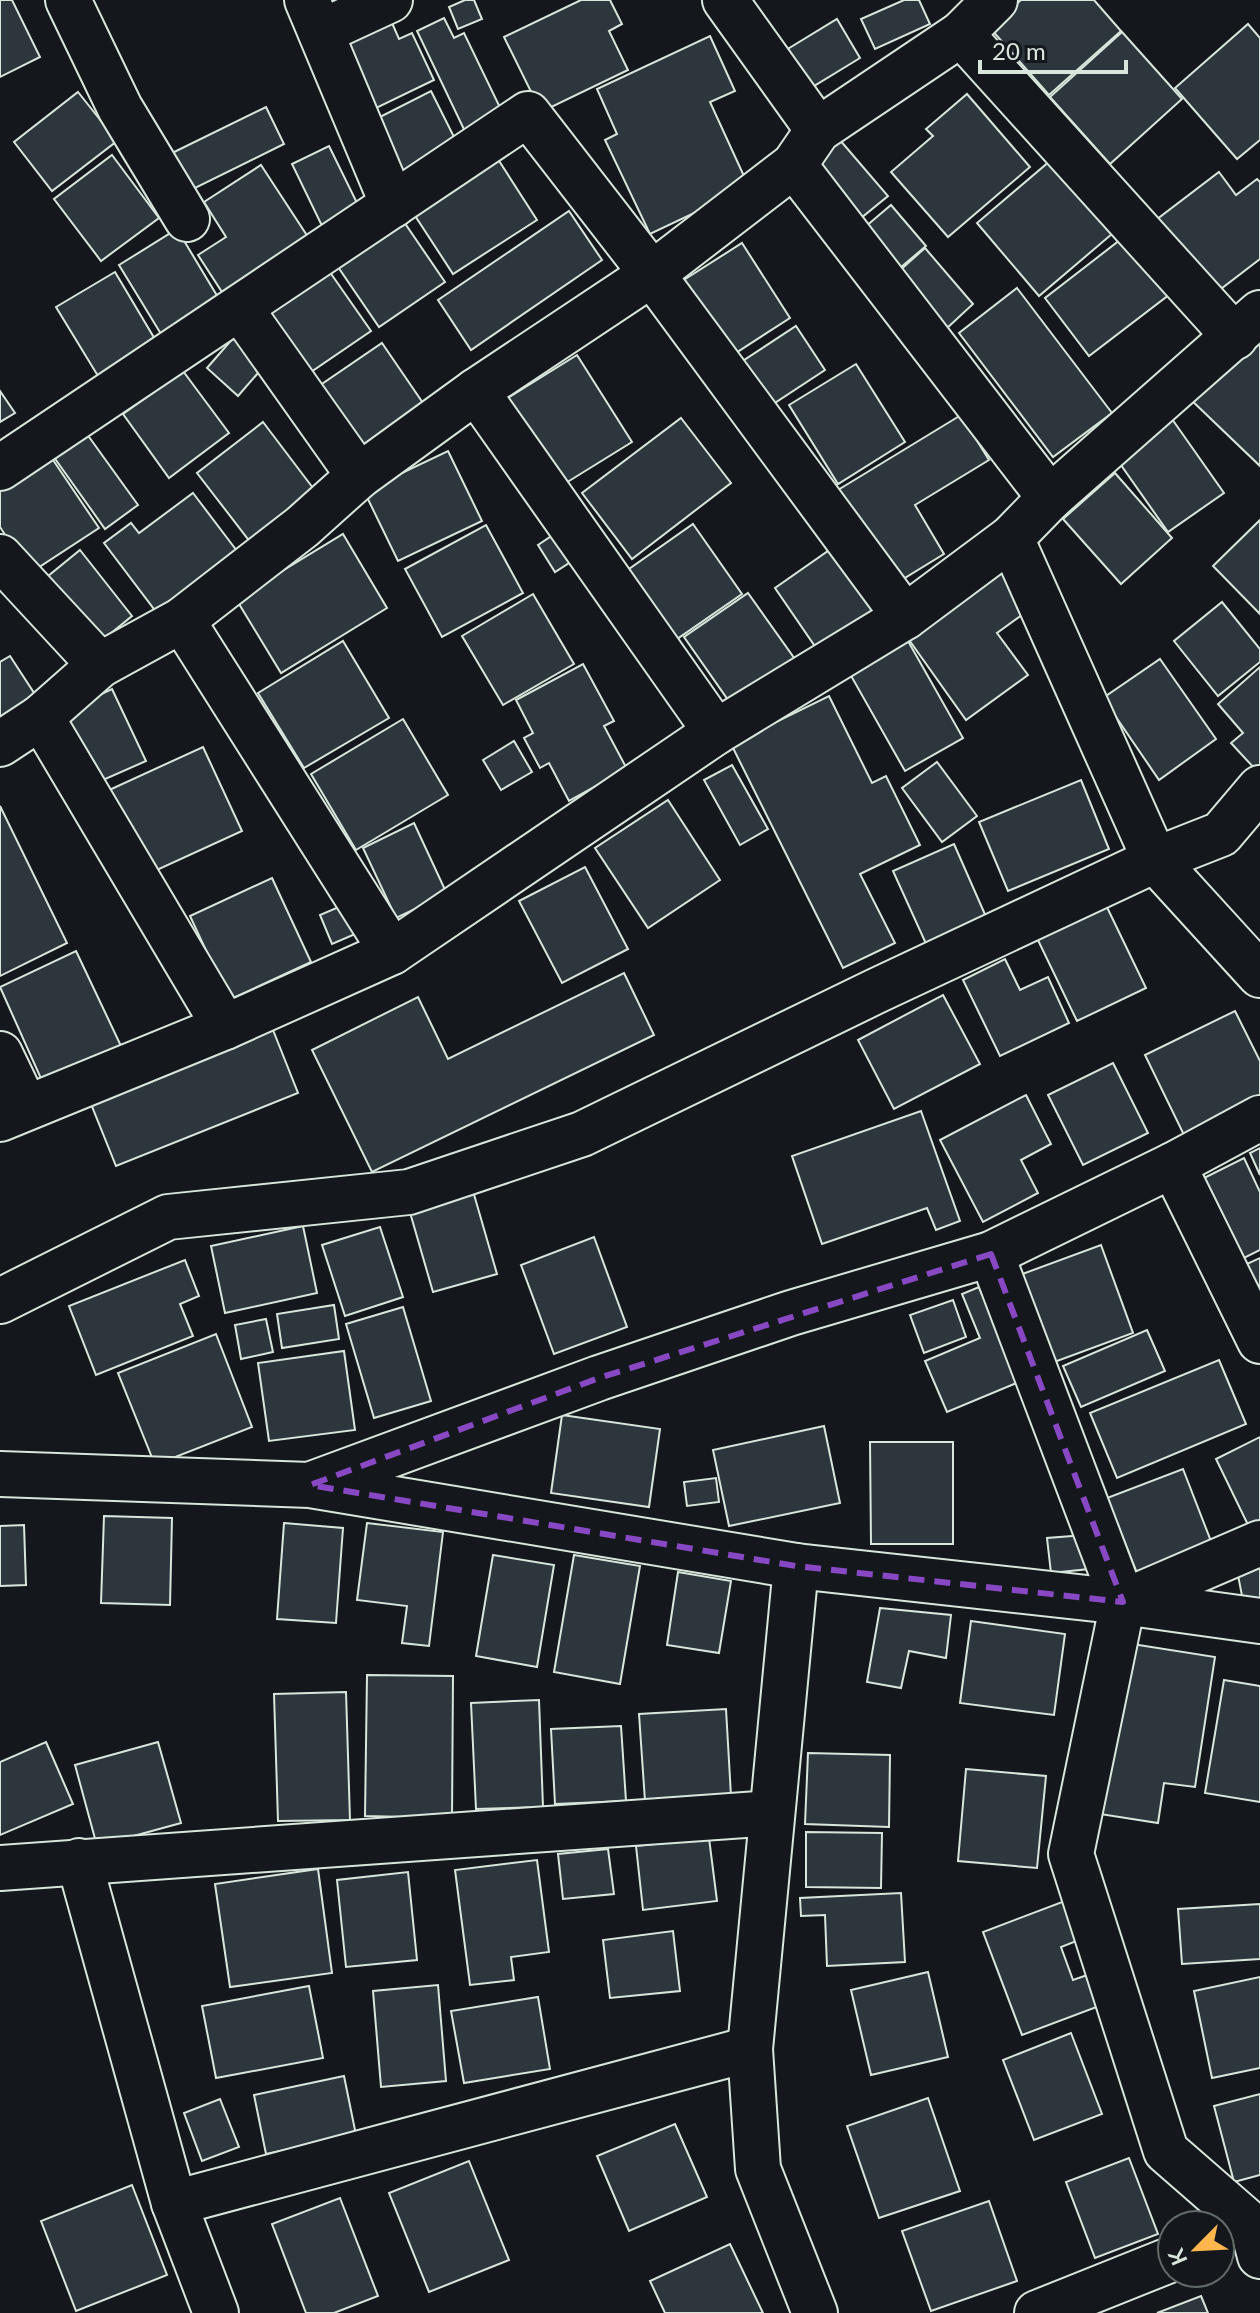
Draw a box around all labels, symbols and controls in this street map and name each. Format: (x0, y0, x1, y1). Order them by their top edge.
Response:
scale bar (980, 24, 1126, 74)
text: 20 m (992, 36, 1046, 65)
north arrow (1156, 2209, 1236, 2289)
text: K (1162, 2244, 1193, 2270)

